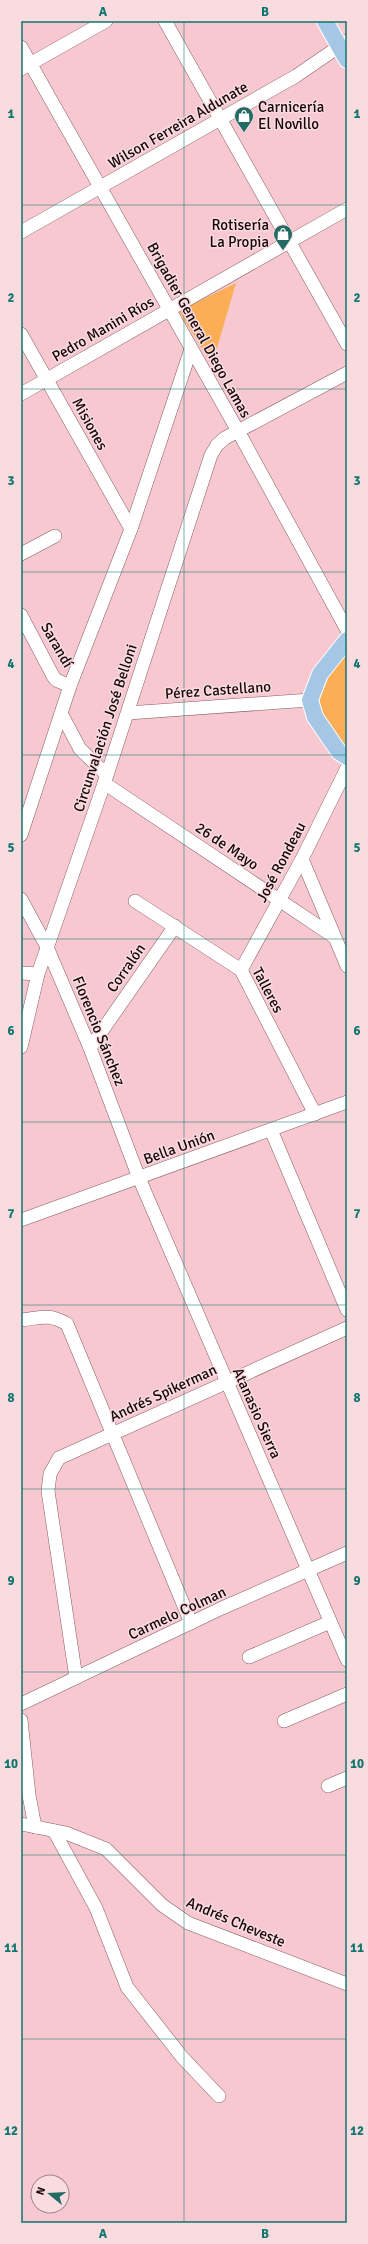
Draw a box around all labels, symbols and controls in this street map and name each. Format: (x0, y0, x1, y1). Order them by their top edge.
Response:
text: A (99, 4, 108, 20)
text: B (261, 4, 269, 20)
street label: Wilson Ferreira Aldunate (105, 78, 251, 172)
place label: Carnicería El Novillo (258, 98, 324, 133)
shop icon: Carnicería El Novillo (233, 105, 255, 133)
text: 1 (7, 106, 15, 122)
text: 1 (353, 106, 361, 122)
place label: Rotisería La Propia (209, 216, 269, 251)
shop icon: Rotisería La Propia (272, 223, 294, 251)
street label: Brigadier General Diego Lamas (143, 239, 255, 421)
text: 2 (7, 290, 15, 306)
text: 2 (353, 290, 361, 306)
street label: Pedro Manini Ríos (49, 292, 158, 366)
street label: Misiones (68, 395, 112, 454)
text: 3 (7, 473, 15, 489)
text: 3 (353, 473, 361, 489)
street label: Sarandí (37, 619, 77, 671)
street label: Circunvalación José Belloni (69, 642, 141, 814)
text: 4 (7, 656, 15, 672)
text: 4 (353, 656, 361, 672)
street label: Pérez Castellano (164, 677, 272, 703)
street label: 26 de Mayo (192, 818, 262, 874)
street label: José Rondeau (252, 819, 310, 905)
text: 5 (7, 840, 15, 856)
text: 5 (353, 840, 361, 856)
street label: Corralón (103, 940, 149, 996)
street label: Talleres (249, 964, 288, 1016)
street label: Florencio Sánchez (69, 973, 129, 1089)
text: 6 (7, 1023, 15, 1039)
text: 6 (353, 1023, 361, 1039)
street label: Bella Unión (141, 1126, 217, 1168)
text: 7 (7, 1206, 15, 1222)
text: 7 (353, 1206, 361, 1222)
street label: Andrés Spikerman (107, 1360, 219, 1426)
street label: Atanasio Sierra (229, 1365, 285, 1461)
text: 8 (7, 1390, 15, 1406)
text: 8 (353, 1390, 361, 1406)
text: 9 (7, 1573, 15, 1589)
text: 9 (353, 1573, 361, 1589)
street label: Carmelo Colman (125, 1582, 229, 1644)
text: 10 (4, 1756, 18, 1772)
text: 10 (350, 1756, 364, 1772)
street label: Andrés Cheveste (184, 1893, 288, 1951)
text: 11 (4, 1940, 18, 1956)
text: 11 (350, 1940, 364, 1956)
text: 12 (4, 2123, 18, 2139)
text: 12 (350, 2123, 364, 2139)
north arrow (30, 2174, 70, 2214)
text: N (34, 2185, 48, 2197)
text: A (99, 2226, 108, 2242)
text: B (261, 2226, 269, 2242)

